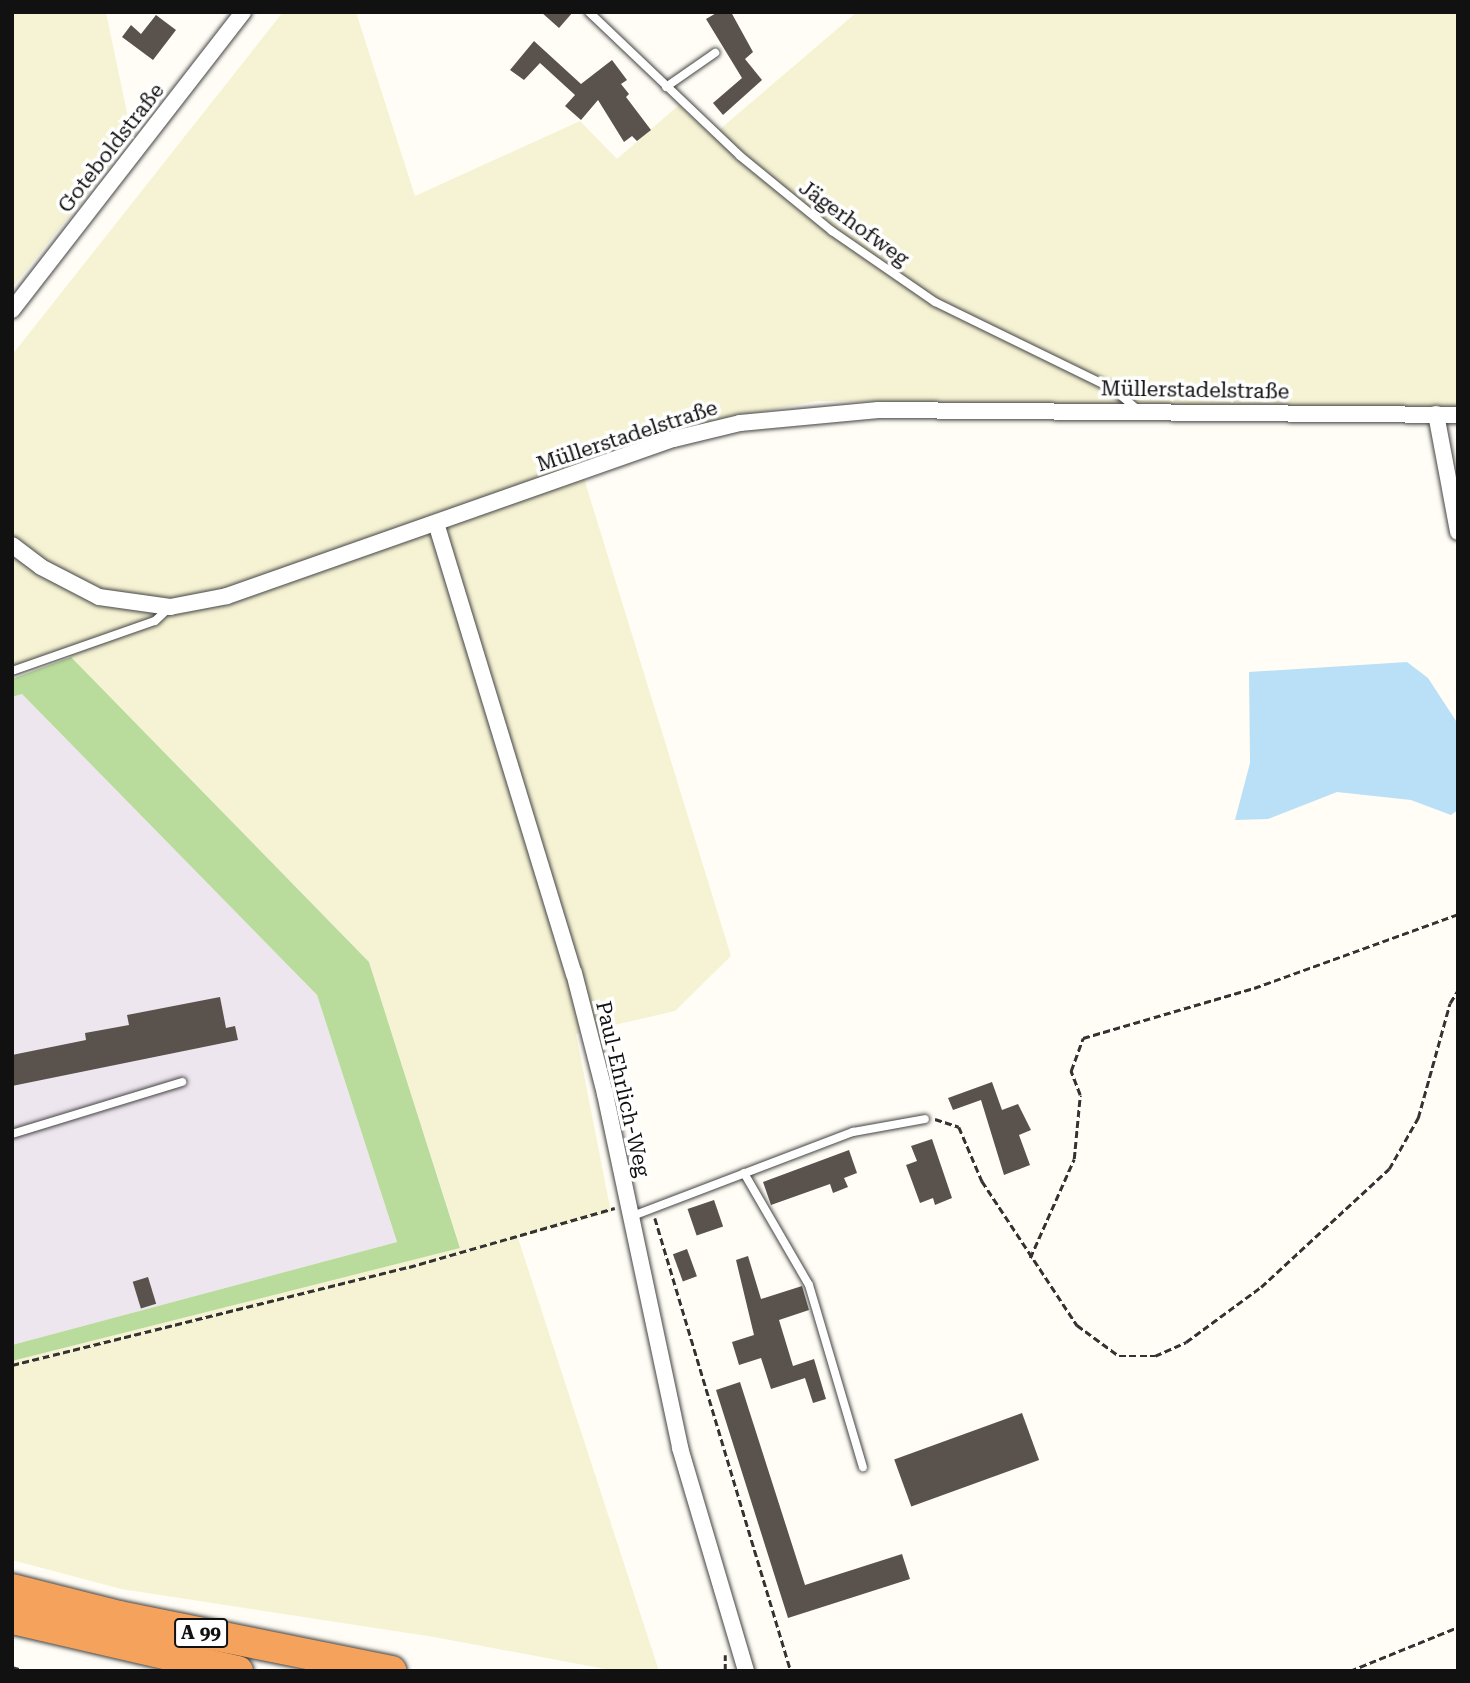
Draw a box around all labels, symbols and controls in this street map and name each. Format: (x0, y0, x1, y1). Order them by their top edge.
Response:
street label: Goteboldstraße (53, 78, 169, 218)
street label: Jägerhofweg (794, 175, 914, 271)
street label: Müllerstadelstraße (1101, 376, 1289, 404)
street label: Müllerstadelstraße (533, 395, 721, 477)
street label: Paul-Ehrlich-Weg (591, 999, 655, 1179)
road number: A 99 (173, 1618, 229, 1648)

